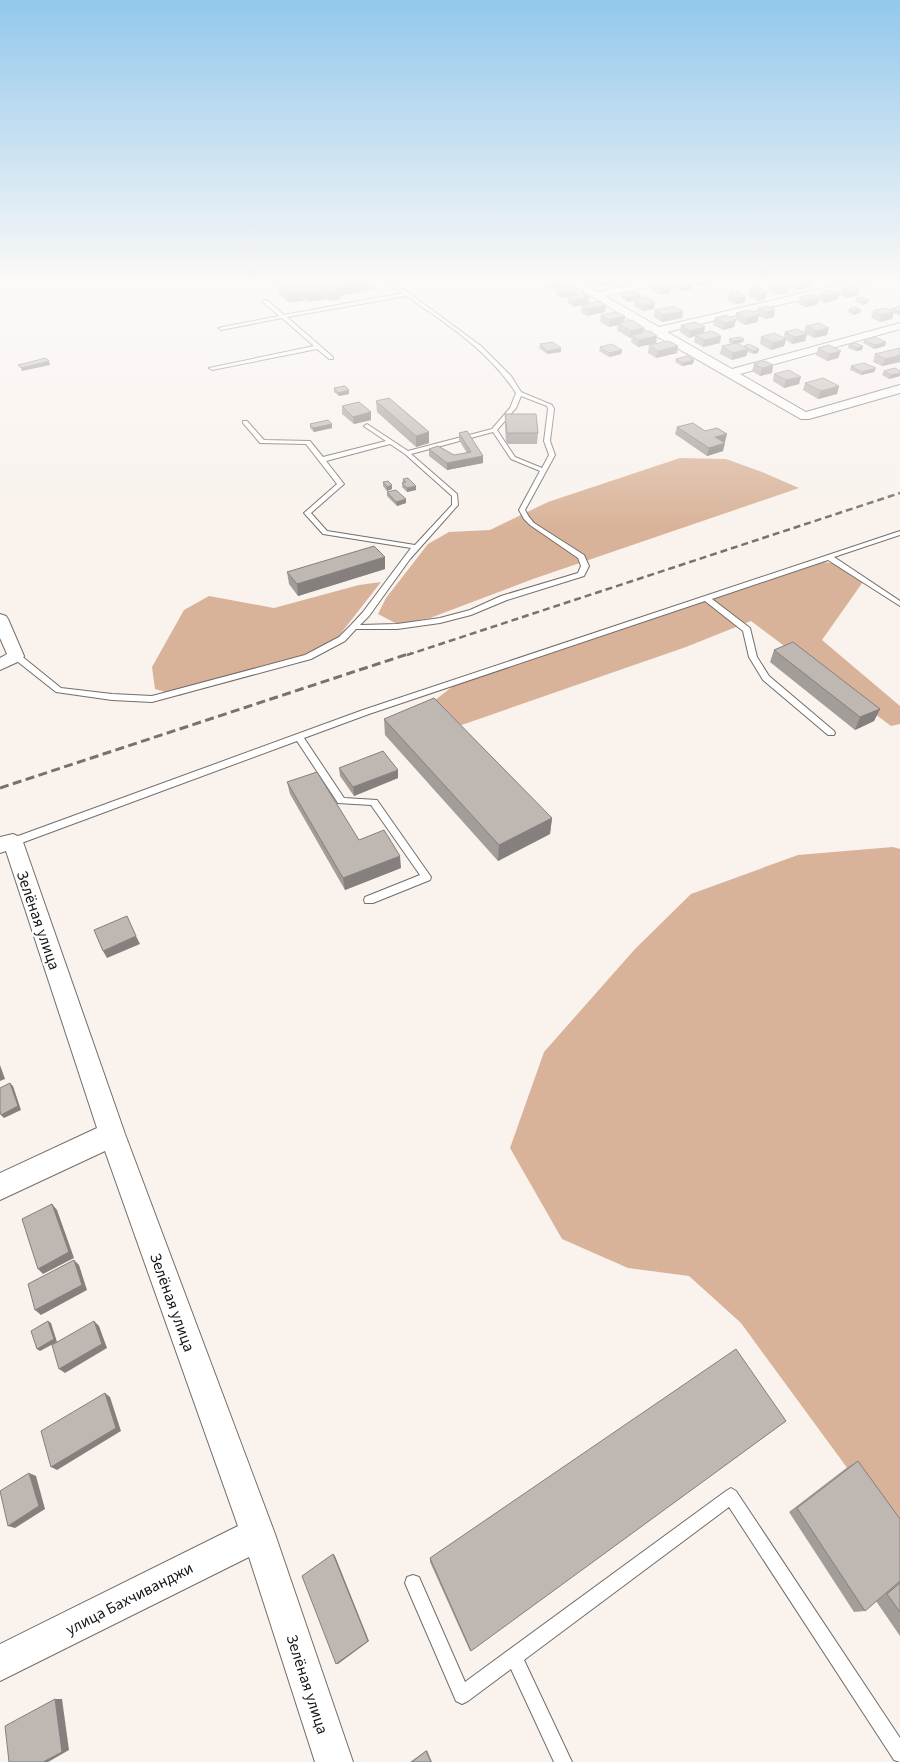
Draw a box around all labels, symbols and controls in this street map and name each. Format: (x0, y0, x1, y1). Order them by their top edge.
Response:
street label: Зелёная улица (11, 868, 65, 973)
street label: Зелёная улица (144, 1250, 200, 1355)
street label: улица Бахчиванджи (62, 1557, 197, 1641)
street label: Зелёная улица (281, 1632, 334, 1737)

